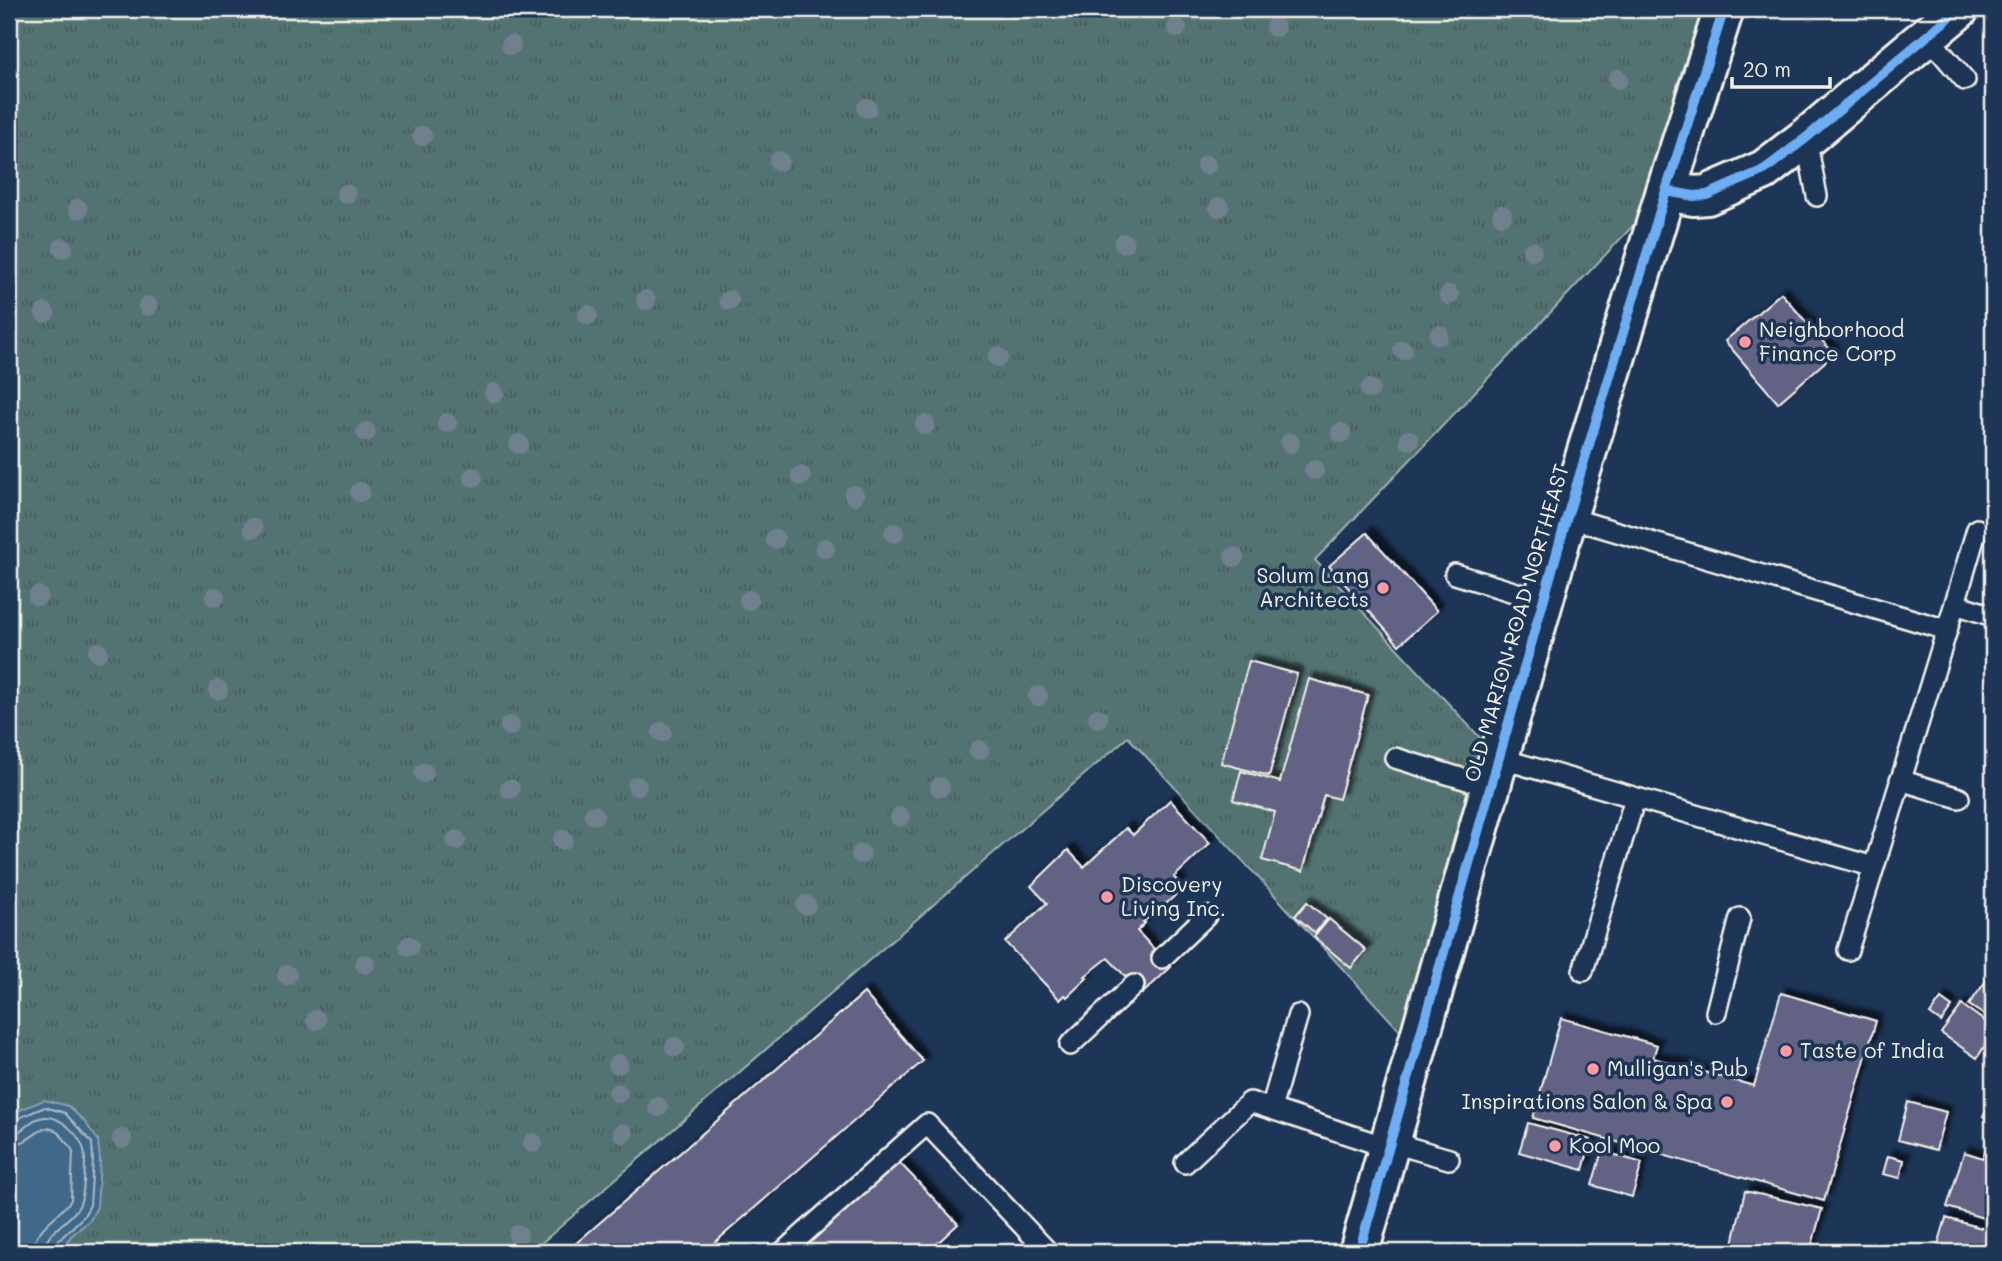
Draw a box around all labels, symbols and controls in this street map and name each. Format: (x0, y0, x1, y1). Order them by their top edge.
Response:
scale bar (1732, 46, 1830, 90)
text: 20 m (1743, 55, 1791, 82)
place label: Neighborhood Finance Corp (1759, 315, 1904, 366)
marker: Neighborhood Finance Corp (1737, 334, 1753, 350)
street label: OLD MARION ROAD NORTHEAST (1457, 460, 1574, 785)
place label: Solum Lang Architects (1257, 561, 1369, 612)
marker: Solum Lang Architects (1375, 580, 1391, 596)
place label: Discovery Living Inc. (1121, 870, 1226, 921)
marker: Discovery Living Inc. (1099, 889, 1115, 905)
place label: Taste of India (1800, 1036, 1945, 1063)
marker: Taste of India (1778, 1043, 1794, 1059)
place label: Mulligan's Pub (1607, 1054, 1748, 1081)
marker: Mulligan's Pub (1585, 1061, 1601, 1077)
place label: Inspirations Salon & Spa (1462, 1087, 1713, 1114)
marker: Inspirations Salon & Spa (1719, 1094, 1735, 1110)
place label: Kool Moo (1569, 1131, 1660, 1158)
marker: Kool Moo (1547, 1138, 1563, 1154)

